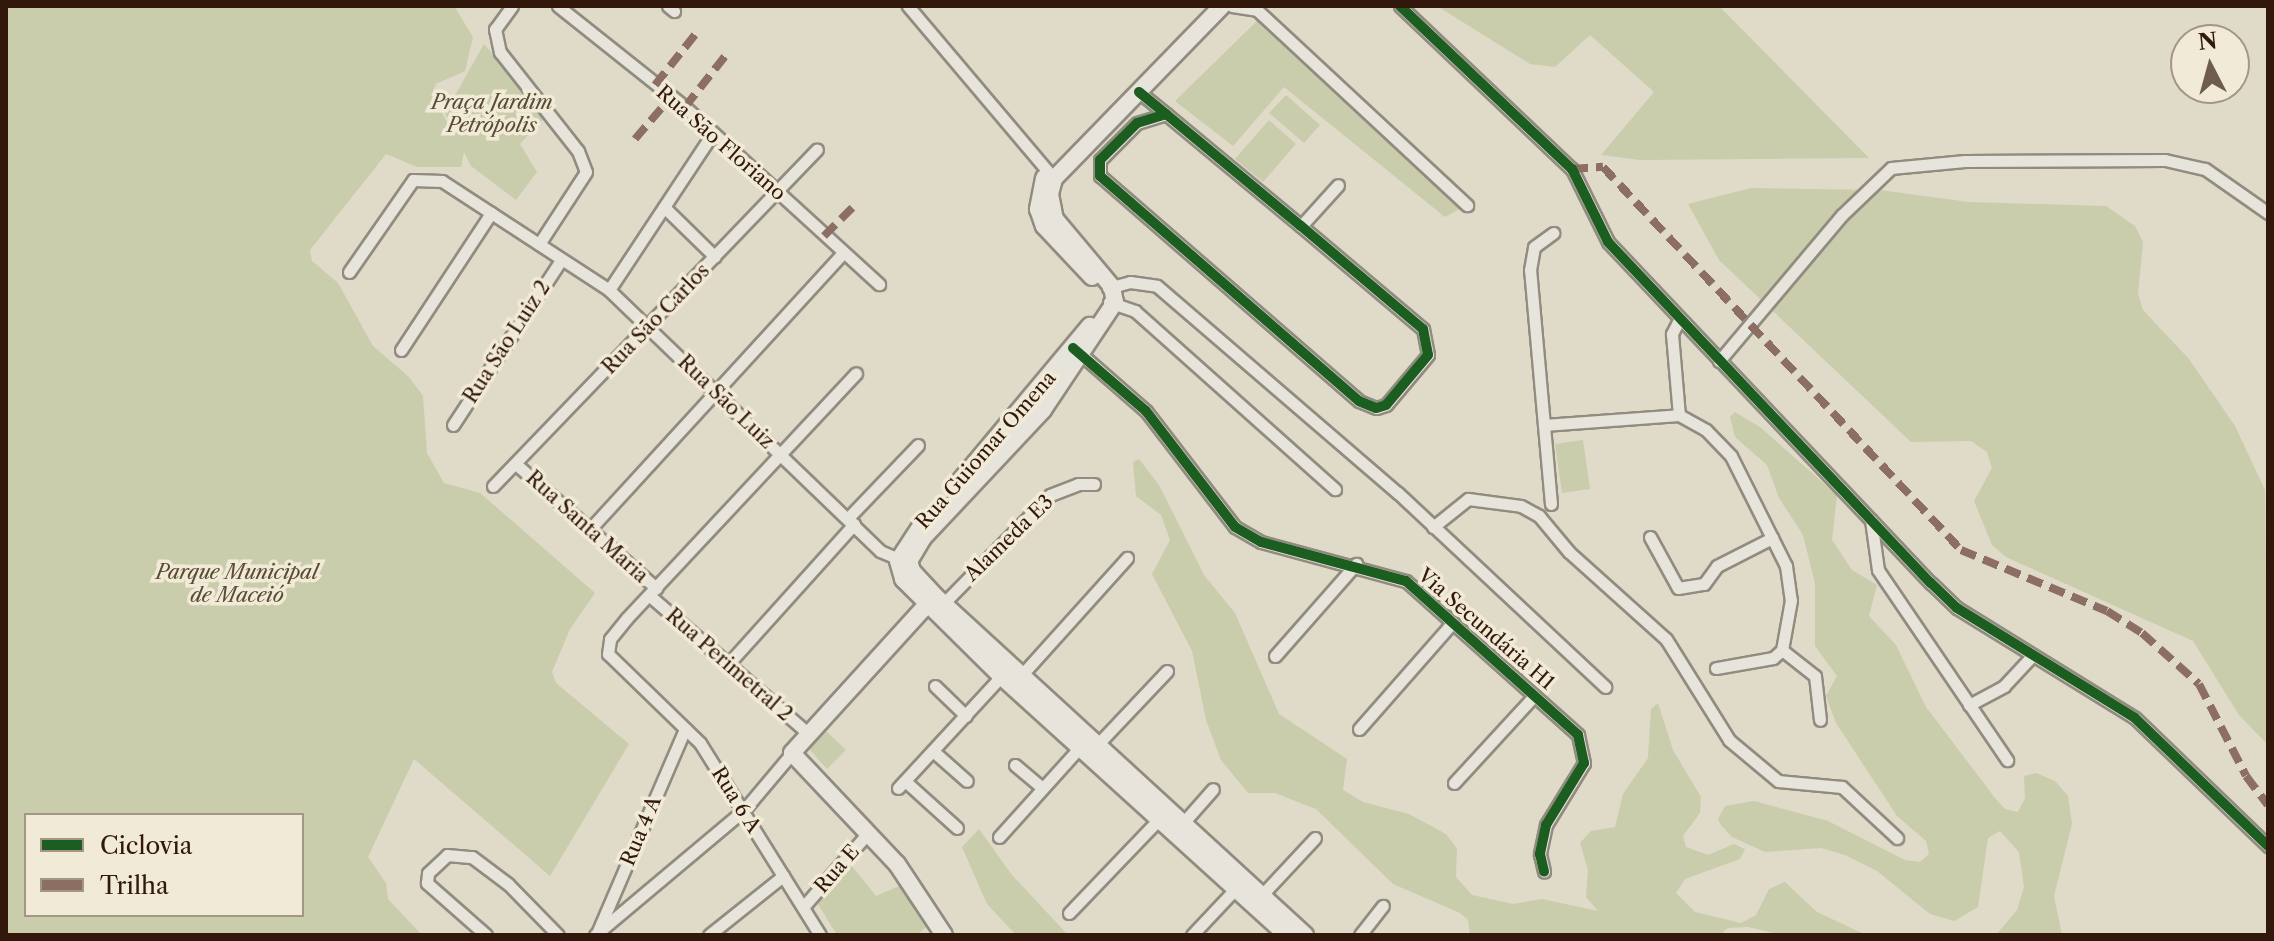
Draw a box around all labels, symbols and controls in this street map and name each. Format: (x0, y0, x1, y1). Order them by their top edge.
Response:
north arrow (2170, 24, 2250, 104)
text: N (2197, 27, 2219, 56)
street label: Rua São Floriano (651, 80, 791, 206)
park label: Praça Jardim Petrópolis (431, 90, 553, 137)
street label: Rua São Carlos (597, 259, 715, 379)
street label: Rua São Luiz 2 (458, 276, 556, 408)
street label: Rua São Luiz (673, 350, 779, 454)
street label: Rua Guiomar Omena (911, 366, 1061, 534)
street label: Rua Santa Maria (521, 466, 653, 588)
street label: Alameda E3 (960, 490, 1058, 586)
park label: Parque Municipal de Maceió (156, 560, 318, 607)
street label: Via Secundária H1 (1413, 563, 1559, 695)
street label: Rua Perimetral 2 (661, 604, 797, 726)
street label: Rua 6 A (706, 762, 766, 838)
street label: Rua 4 A (615, 792, 667, 870)
legend (24, 813, 304, 917)
text: Ciclovia (100, 831, 193, 860)
street label: Rua E (809, 840, 865, 898)
text: Trilha (100, 871, 169, 900)

